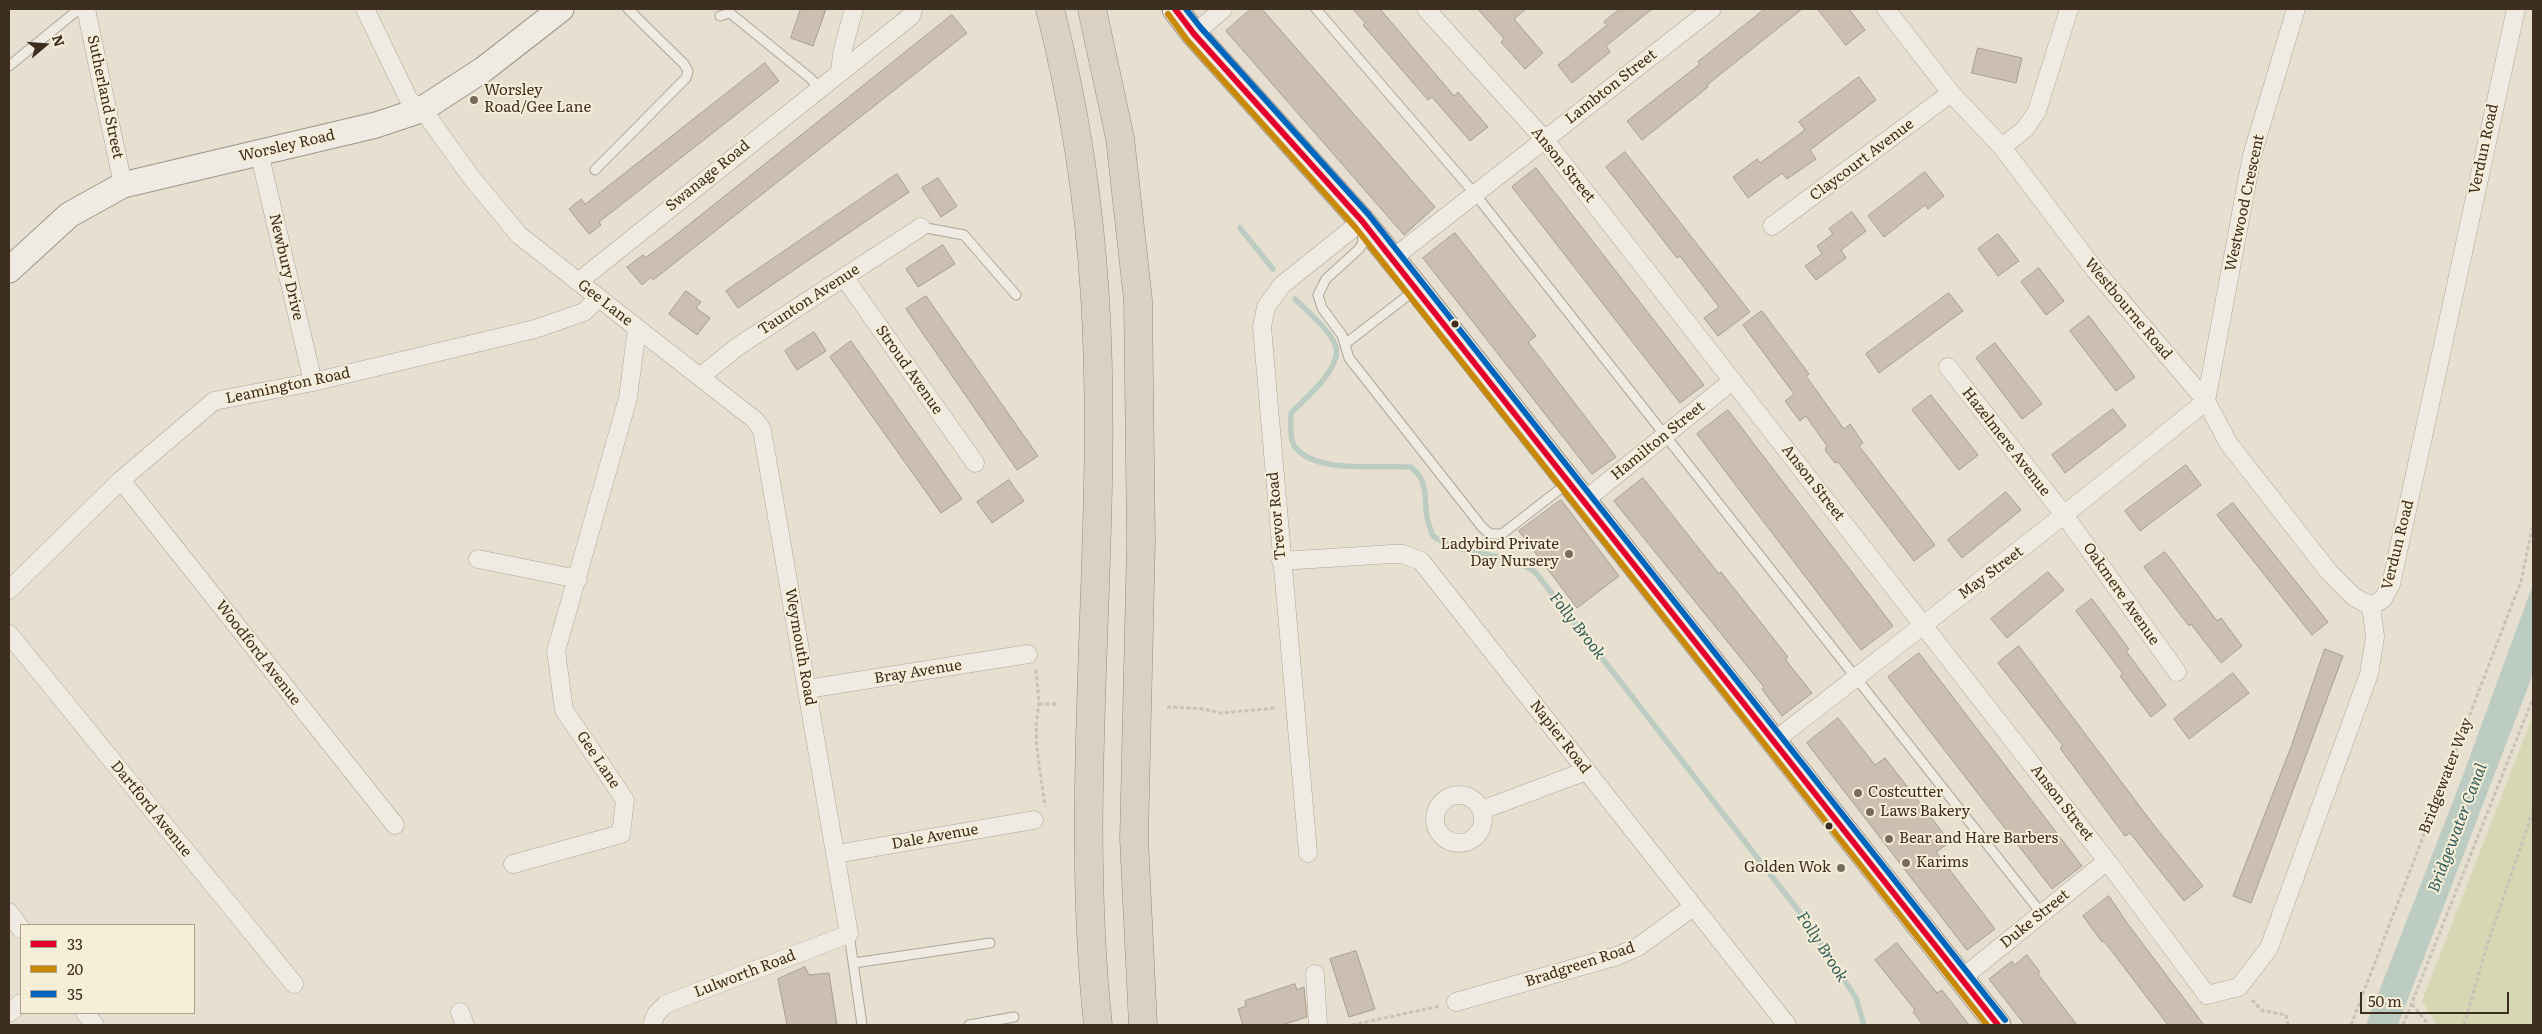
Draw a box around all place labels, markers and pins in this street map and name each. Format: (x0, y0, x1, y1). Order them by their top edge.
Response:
place label: Worsley Road/Gee Lane (484, 82, 591, 117)
marker: Worsley Road/Gee Lane (468, 94, 480, 106)
unlabelled marker (1450, 319, 1460, 329)
place label: Ladybird Private Day Nursery (1440, 536, 1559, 571)
marker: Ladybird Private Day Nursery (1563, 548, 1575, 560)
place label: Costcutter (1868, 784, 1943, 802)
marker: Costcutter (1852, 787, 1864, 799)
place label: Laws Bakery (1880, 803, 1970, 821)
marker: Laws Bakery (1864, 806, 1876, 818)
unlabelled marker (1824, 821, 1834, 831)
place label: Bear and Hare Barbers (1899, 830, 2058, 848)
marker: Bear and Hare Barbers (1883, 833, 1895, 845)
place label: Karims (1916, 854, 1968, 872)
marker: Karims (1900, 857, 1912, 869)
place label: Golden Wok (1744, 859, 1831, 877)
marker: Golden Wok (1835, 862, 1847, 874)

